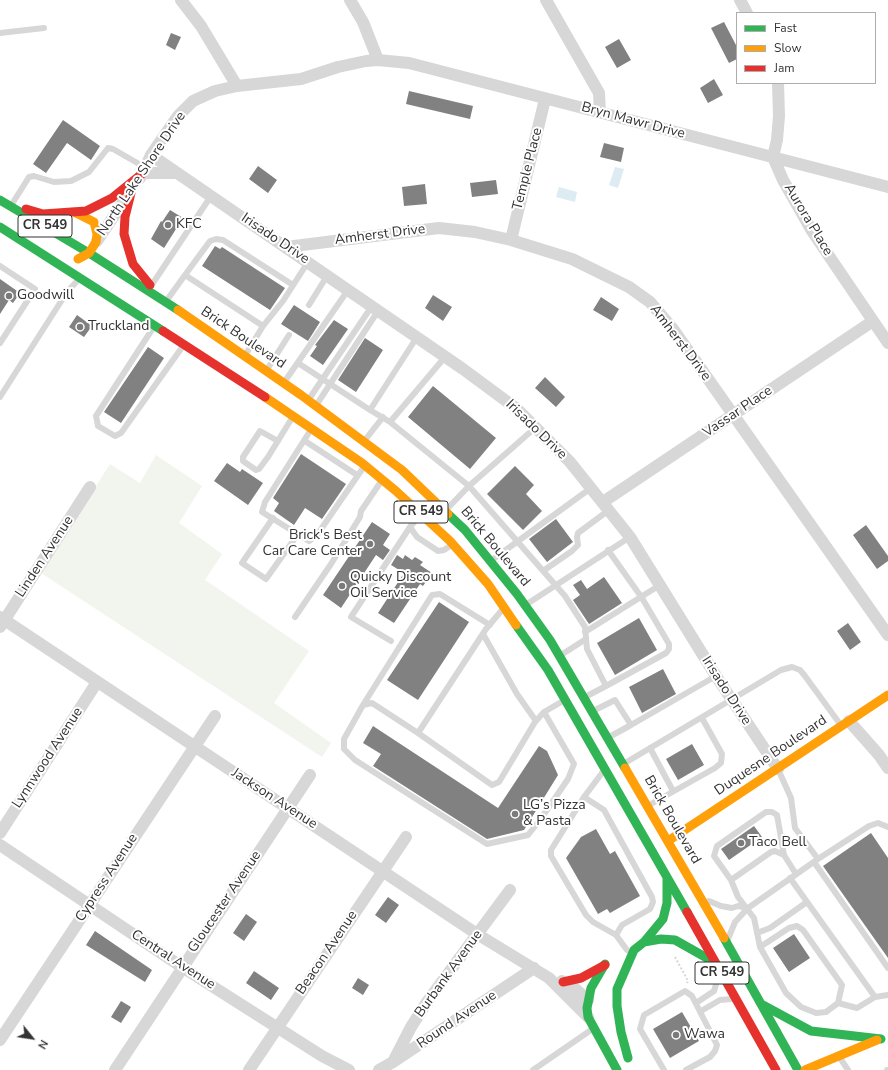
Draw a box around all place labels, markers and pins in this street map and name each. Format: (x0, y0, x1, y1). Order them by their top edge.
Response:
place label: KFC (176, 217, 202, 233)
marker: KFC (163, 220, 173, 230)
place label: Goodwill (17, 288, 74, 304)
marker: Goodwill (4, 291, 14, 301)
place label: Truckland (88, 319, 149, 335)
marker: Truckland (75, 322, 85, 332)
place label: Brick's Best Car Care Center (263, 528, 362, 560)
marker: Brick's Best Car Care Center (365, 539, 375, 549)
place label: Quicky Discount Oil Service (350, 570, 451, 602)
marker: Quicky Discount Oil Service (337, 581, 347, 591)
place label: LG’s Pizza & Pasta (523, 798, 586, 830)
marker: LG’s Pizza & Pasta (510, 809, 520, 819)
place label: Taco Bell (749, 835, 807, 851)
marker: Taco Bell (736, 838, 746, 848)
place label: Wawa (684, 1027, 725, 1043)
marker: Wawa (671, 1030, 681, 1040)

